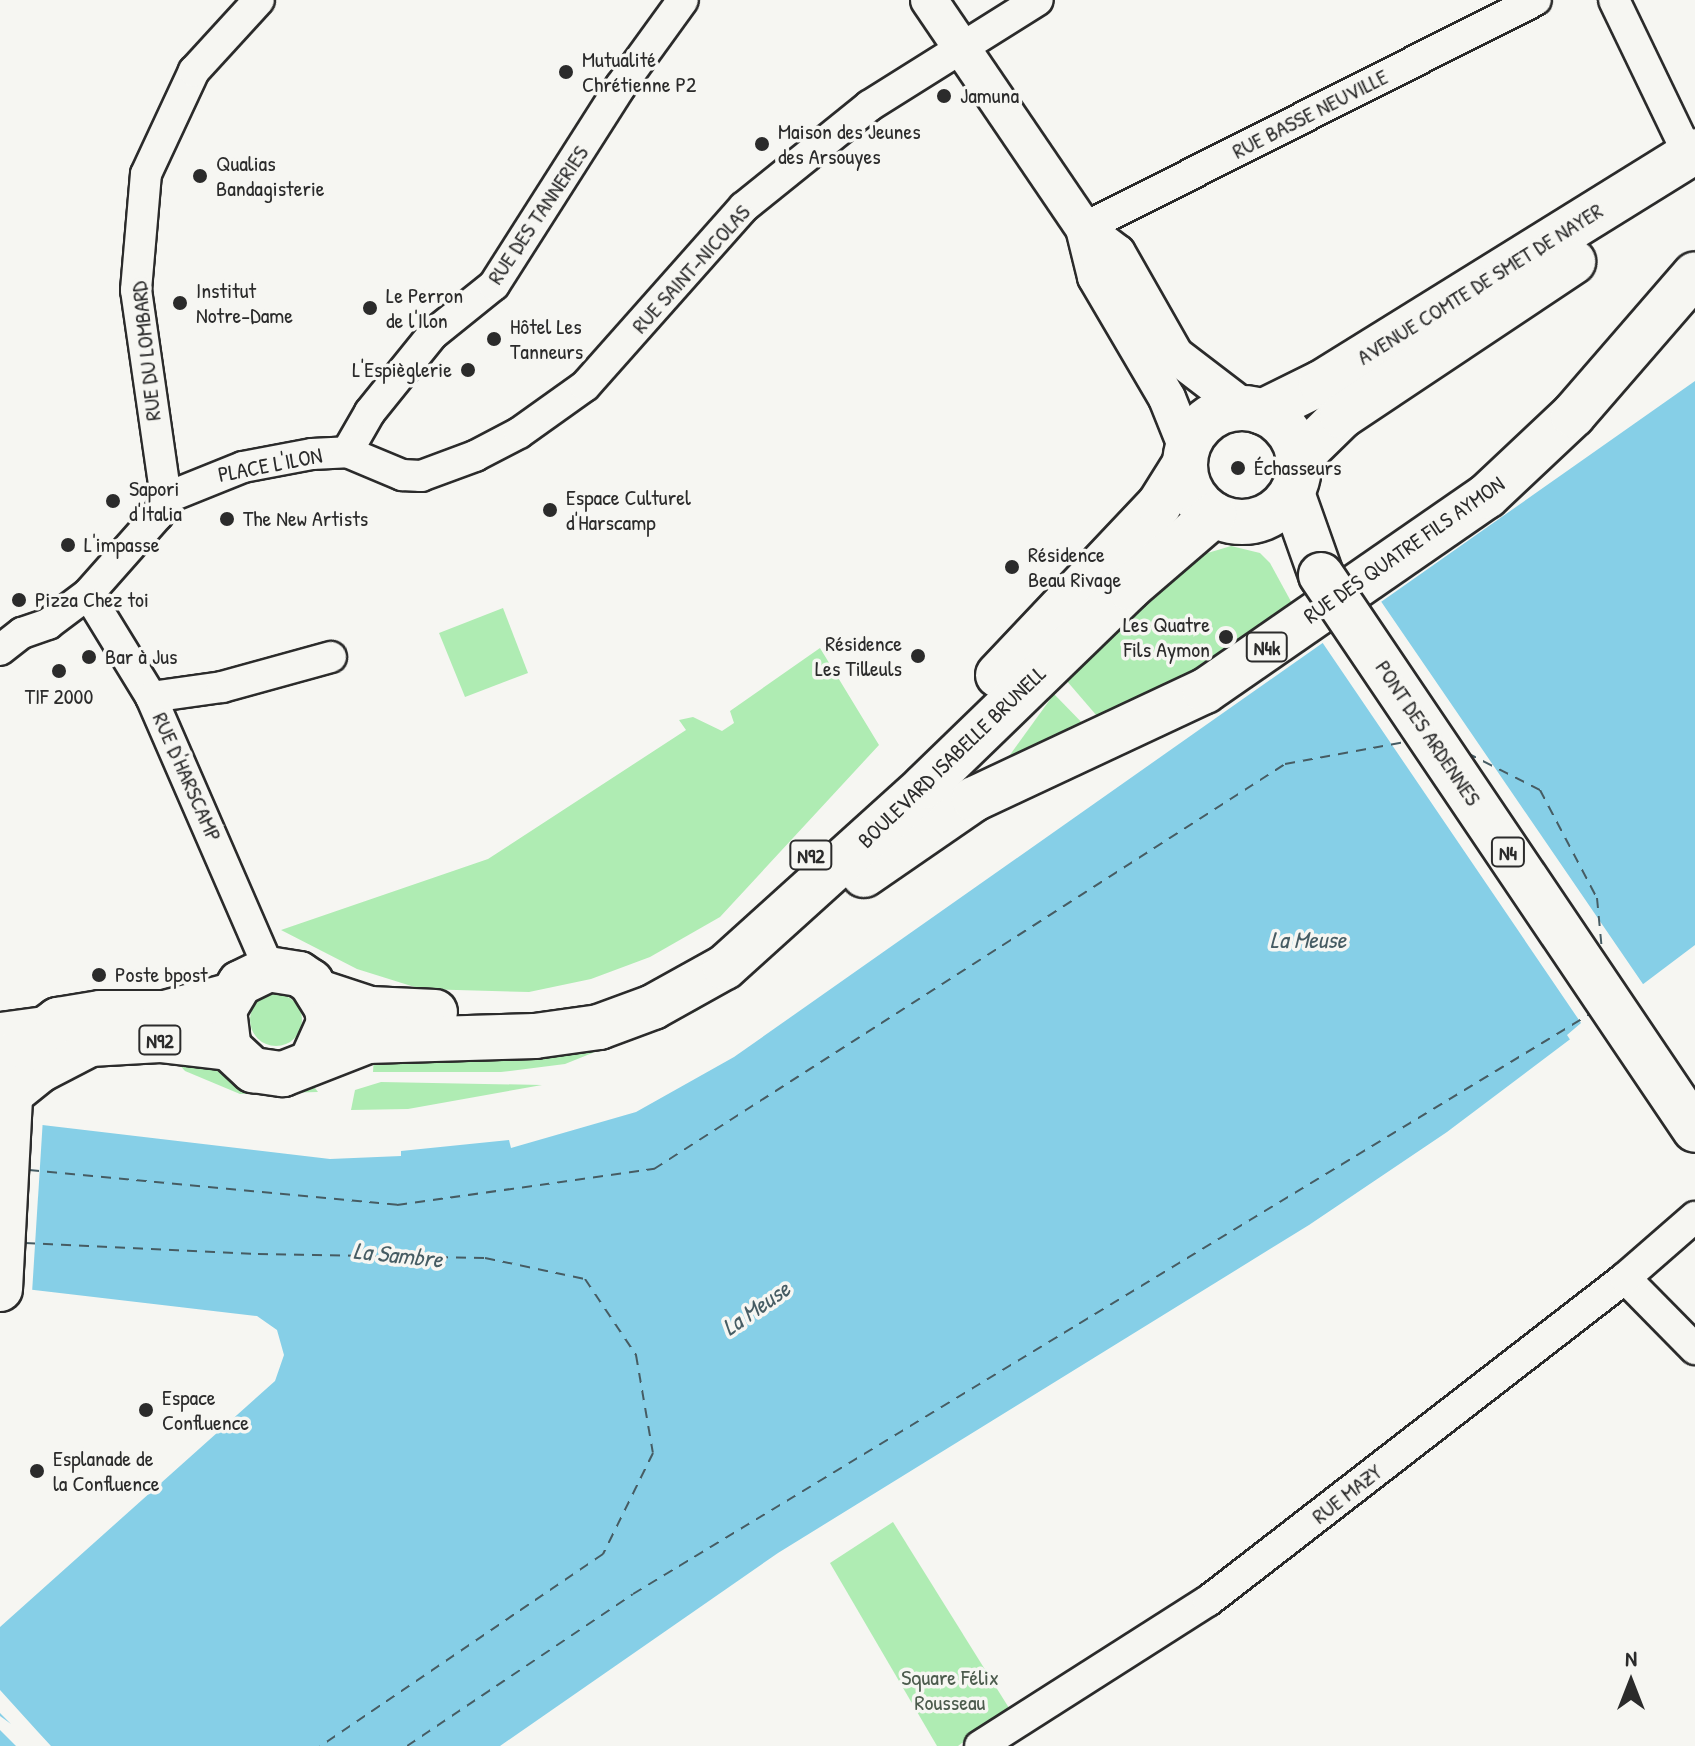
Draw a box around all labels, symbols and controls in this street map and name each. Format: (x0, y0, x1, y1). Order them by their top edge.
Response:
place label: Mutualité Chrétienne P2 (582, 46, 696, 98)
marker: Mutualité Chrétienne P2 (557, 63, 575, 81)
street label: RUE BASSE NEUVILLE (1228, 63, 1392, 165)
place label: Jamuna (960, 83, 1019, 109)
marker: Jamuna (935, 87, 953, 105)
place label: Maison des Jeunes des Arsouyes (778, 118, 921, 170)
marker: Maison des Jeunes des Arsouyes (753, 135, 771, 153)
street label: RUE DES TANNERIES (482, 141, 594, 289)
place label: Qualias Bandagisterie (216, 150, 325, 202)
marker: Qualias Bandagisterie (191, 167, 209, 185)
street label: AVENUE COMTE DE SMET DE NAYER (1352, 197, 1608, 371)
street label: RUE SAINT-NICOLAS (626, 199, 756, 339)
place label: Institut Notre-Dame (196, 277, 293, 328)
street label: RUE DU LOMBARD (126, 280, 166, 422)
place label: Le Perron de l'Ilon (386, 282, 463, 334)
marker: Institut Notre-Dame (171, 294, 189, 312)
marker: Le Perron de l'Ilon (361, 299, 379, 317)
place label: Hôtel Les Tanneurs (510, 313, 583, 364)
marker: Hôtel Les Tanneurs (485, 330, 503, 348)
place label: L'Espièglerie (352, 357, 452, 383)
marker: L'Espièglerie (459, 361, 477, 379)
street label: PLACE L'ILON (216, 442, 324, 488)
place label: Échasseurs (1254, 455, 1342, 481)
marker: Échasseurs (1229, 459, 1247, 477)
street label: RUE DES QUATRE FILS AYMON (1299, 471, 1509, 629)
place label: Sapori d'Italia (129, 475, 182, 526)
place label: Espace Culturel d'Harscamp (566, 484, 691, 536)
marker: Sapori d'Italia (104, 492, 122, 510)
marker: Espace Culturel d'Harscamp (541, 501, 559, 519)
place label: The New Artists (243, 506, 368, 532)
marker: The New Artists (218, 510, 236, 528)
place label: L'impasse (84, 532, 159, 558)
marker: L'impasse (59, 536, 77, 554)
place label: Résidence Beau Rivage (1028, 541, 1121, 592)
marker: Résidence Beau Rivage (1003, 558, 1021, 576)
place label: Pizza Chez toi (35, 587, 149, 613)
marker: Pizza Chez toi (10, 591, 28, 609)
place label: Les Quatre Fils Aymon (1123, 611, 1210, 662)
marker: Les Quatre Fils Aymon (1217, 628, 1235, 646)
place label: Résidence Les Tilleuls (815, 630, 902, 682)
road number: N4k (1245, 631, 1289, 663)
place label: Bar à Jus (105, 644, 177, 670)
marker: Résidence Les Tilleuls (909, 647, 927, 665)
marker: Bar à Jus (80, 648, 98, 666)
street label: PONT DES ARDENNES (1370, 655, 1486, 811)
street label: BOULEVARD ISABELLE BRUNELL (853, 660, 1051, 854)
marker: TIF 2000 (50, 662, 68, 680)
place label: TIF 2000 (25, 684, 93, 710)
street label: RUE D'HARSCAMP (147, 708, 227, 846)
road number: N4 (1490, 836, 1526, 868)
road number: N92 (789, 839, 833, 871)
water label: La Meuse (1270, 926, 1346, 954)
place label: Poste bpost (115, 962, 208, 988)
marker: Poste bpost (90, 966, 108, 984)
road number: N92 (138, 1024, 182, 1056)
water label: La Sambre (352, 1236, 444, 1274)
water label: La Meuse (717, 1274, 795, 1342)
place label: Espace Confluence (162, 1384, 249, 1436)
marker: Espace Confluence (137, 1401, 155, 1419)
place label: Esplanade de la Confluence (53, 1445, 159, 1496)
street label: RUE MAZY (1307, 1458, 1387, 1530)
marker: Esplanade de la Confluence (28, 1462, 46, 1480)
north arrow (1591, 1642, 1671, 1722)
text: N (1625, 1643, 1637, 1673)
park label: Square Félix Rousseau (901, 1664, 999, 1716)

